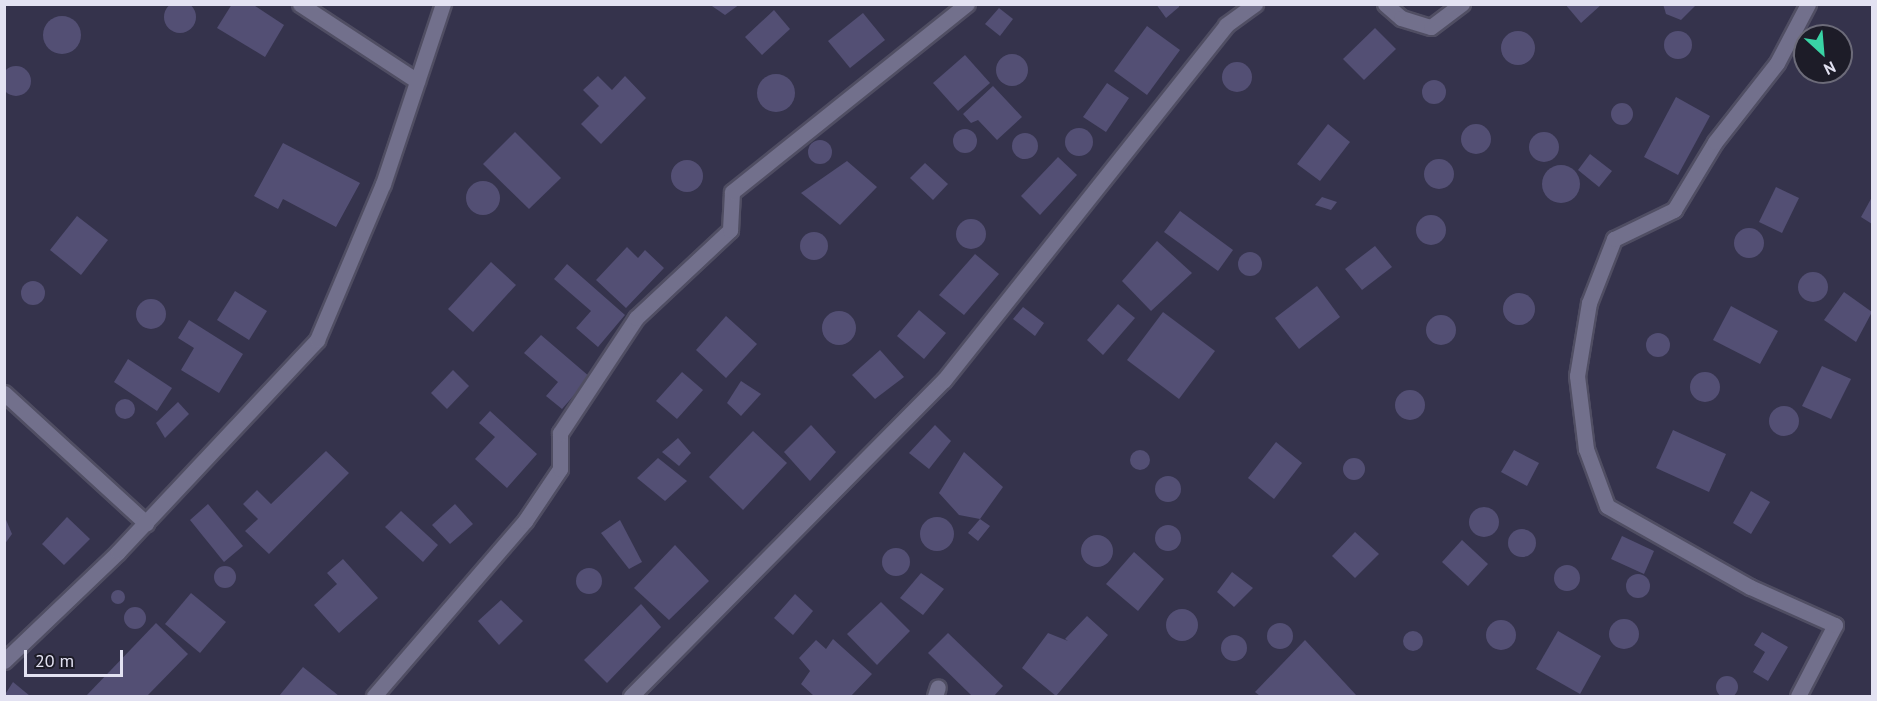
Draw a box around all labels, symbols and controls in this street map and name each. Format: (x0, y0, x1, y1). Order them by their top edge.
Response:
north arrow (1793, 24, 1853, 84)
text: N (1821, 57, 1839, 80)
scale bar (27, 638, 126, 676)
text: 20 m (35, 649, 74, 672)

